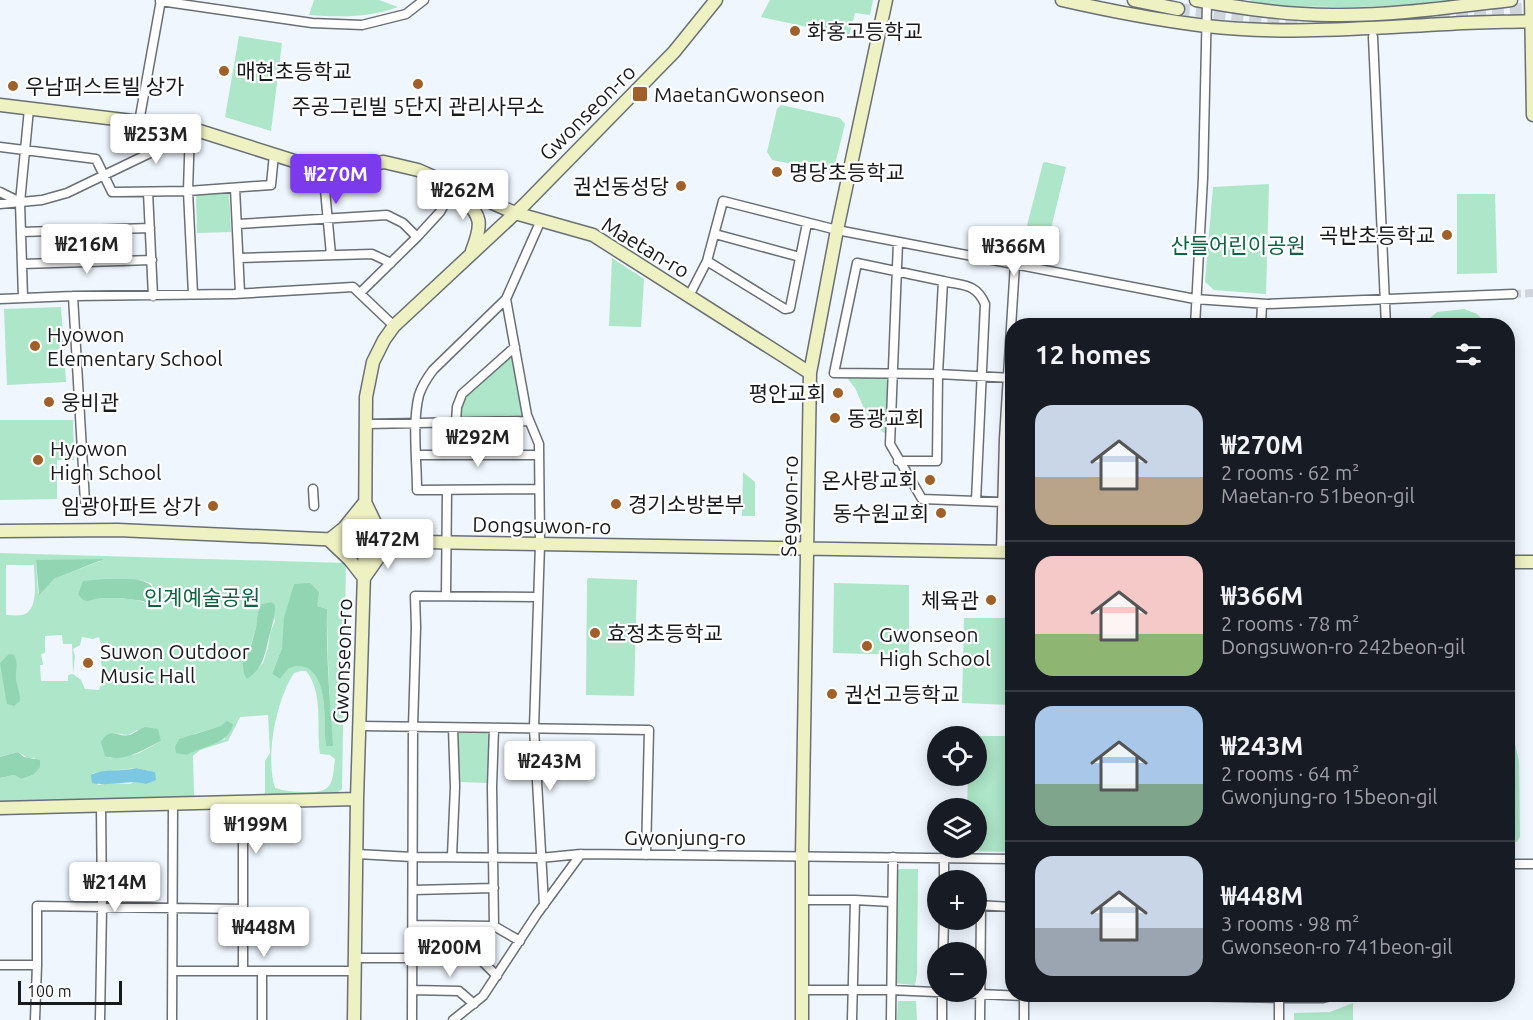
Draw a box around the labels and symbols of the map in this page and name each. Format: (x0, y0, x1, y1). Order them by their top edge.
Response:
place label: 화홍고등학교 (807, 19, 923, 43)
marker: 화홍고등학교 (788, 24, 802, 38)
place label: 매현초등학교 (236, 59, 352, 83)
street label: Gwonseon-ro (534, 59, 640, 165)
marker: 매현초등학교 (217, 64, 231, 78)
place label: 우남퍼스트빌 상가 (25, 74, 184, 98)
marker: 주공그린빌 5단지 관리사무소 (411, 77, 425, 91)
marker: 우남퍼스트빌 상가 (6, 79, 20, 93)
place label: MaetanGwonseon (654, 82, 825, 106)
marker: MaetanGwonseon (631, 85, 649, 103)
place label: 주공그린빌 5단지 관리사무소 (291, 94, 545, 118)
pin: ₩253M (114, 114, 198, 165)
pin: ₩270M (294, 154, 378, 205)
place label: 명당초등학교 (789, 160, 905, 184)
marker: 명당초등학교 (770, 165, 784, 179)
pin: ₩262M (421, 170, 505, 221)
place label: 권선동성당 (572, 174, 669, 198)
marker: 권선동성당 (674, 179, 688, 193)
street label: Maetan-ro (598, 211, 694, 283)
place label: 곡반초등학교 (1319, 223, 1435, 247)
pin: ₩216M (45, 224, 129, 275)
pin: ₩366M (972, 226, 1056, 277)
marker: 곡반초등학교 (1440, 228, 1454, 242)
park label: 산들어린이공원 (1170, 233, 1306, 257)
place label: Hyowon Elementary School (47, 322, 223, 370)
marker: Hyowon Elementary School (28, 339, 42, 353)
place label: 평안교회 (749, 381, 826, 405)
marker: 평안교회 (831, 386, 845, 400)
place label: 웅비관 (61, 390, 119, 414)
marker: 웅비관 (42, 395, 56, 409)
place label: 동광교회 (847, 406, 924, 430)
marker: 동광교회 (828, 411, 842, 425)
pin: ₩292M (436, 417, 520, 468)
place label: Hyowon High School (50, 436, 161, 484)
marker: Hyowon High School (31, 453, 45, 467)
street label: Segwon-ro (776, 455, 802, 557)
place label: 온사랑교회 (821, 468, 918, 492)
marker: 온사랑교회 (923, 473, 937, 487)
place label: 경기소방본부 (628, 492, 744, 516)
place label: 임광아파트 상가 (61, 494, 201, 518)
marker: 경기소방본부 (609, 497, 623, 511)
marker: 임광아파트 상가 (206, 499, 220, 513)
place label: 동수원교회 (832, 501, 929, 525)
marker: 동수원교회 (934, 506, 948, 520)
street label: Dongsuwon-ro (472, 512, 612, 538)
pin: ₩472M (346, 519, 430, 570)
park label: 인계예술공원 (144, 585, 260, 609)
place label: 체육관 (921, 588, 979, 612)
marker: 체육관 (984, 593, 998, 607)
street label: Gwonseon-ro (328, 598, 356, 724)
place label: 효정초등학교 (607, 621, 723, 645)
place label: Gwonseon High School (879, 622, 990, 670)
marker: 효정초등학교 (588, 626, 602, 640)
place label: Suwon Outdoor Music Hall (100, 639, 250, 687)
marker: Gwonseon High School (860, 639, 874, 653)
marker: Suwon Outdoor Music Hall (81, 656, 95, 670)
place label: 권선고등학교 (844, 682, 960, 706)
marker: 권선고등학교 (825, 687, 839, 701)
pin: ₩243M (508, 741, 592, 792)
pin: ₩199M (214, 804, 298, 855)
street label: Gwonjung-ro (624, 825, 746, 849)
pin: ₩214M (73, 862, 157, 913)
pin: ₩448M (222, 907, 306, 958)
pin: ₩200M (408, 927, 492, 978)
scale bar (18, 978, 122, 1006)

